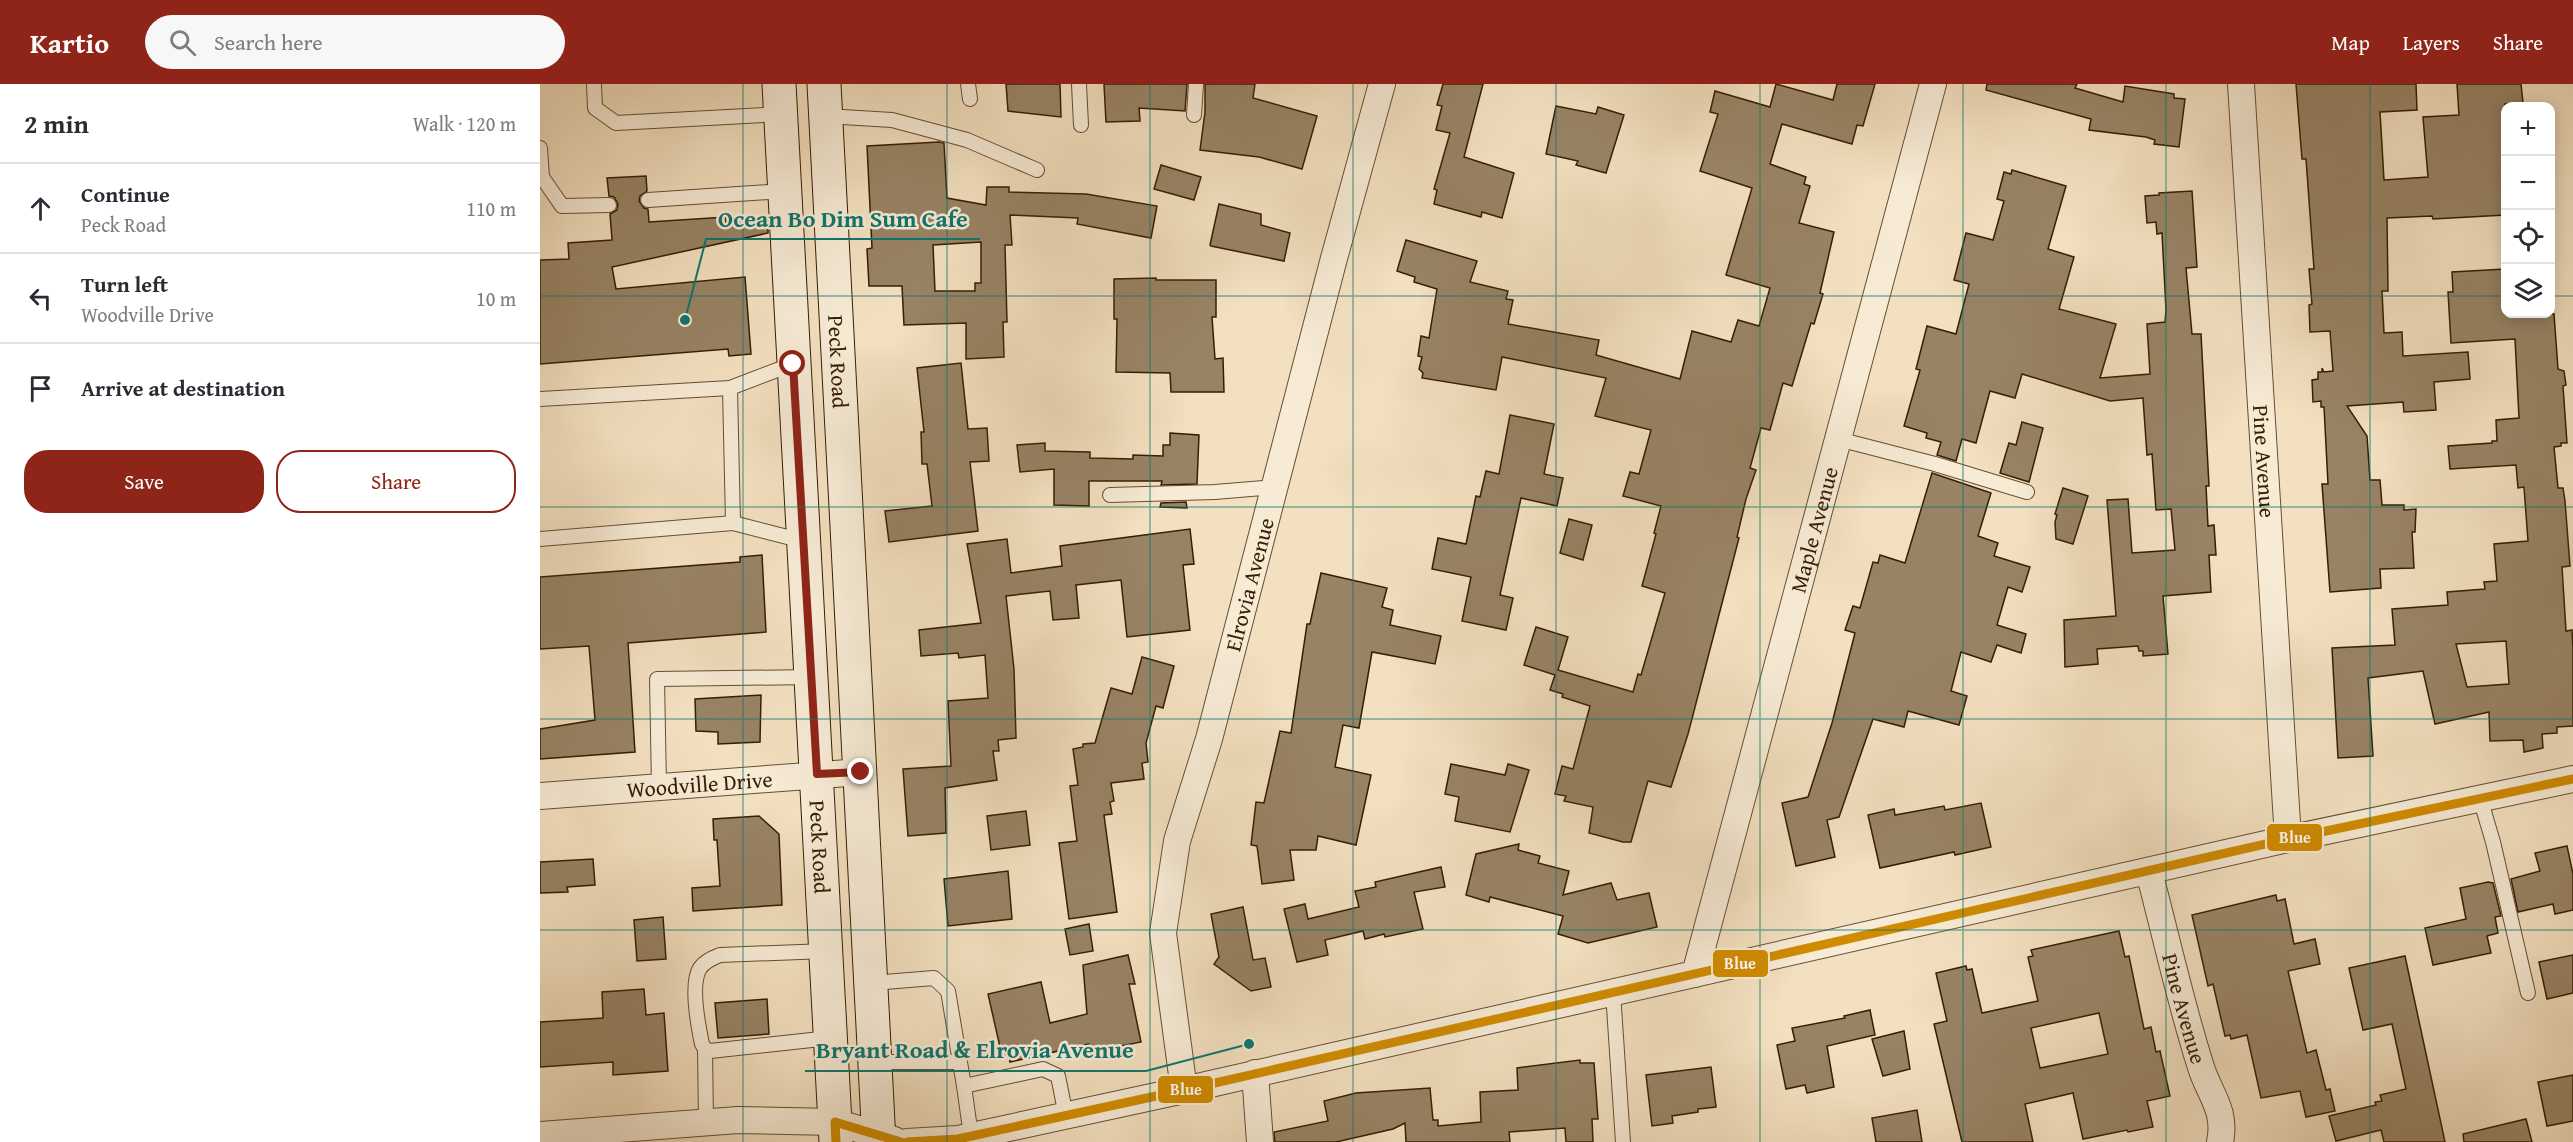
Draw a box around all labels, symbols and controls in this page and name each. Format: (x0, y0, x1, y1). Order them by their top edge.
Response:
search box (145, 15, 565, 69)
text: Kartio (30, 22, 109, 63)
icon: search (166, 26, 199, 59)
text: Search here (214, 26, 323, 58)
text: Map (2331, 27, 2370, 58)
text: Layers (2403, 27, 2460, 58)
text: Share (2493, 27, 2543, 58)
map controls (2501, 102, 2555, 318)
button: + (2501, 102, 2555, 156)
text: 2 min (24, 104, 89, 143)
text: Walk · 120 m (413, 109, 516, 138)
button: − (2501, 156, 2555, 210)
text: Continue (81, 178, 170, 210)
icon: ahead (24, 192, 57, 225)
text: 110 m (466, 194, 516, 223)
callout: Ocean Bo Dim Sum Cafe (706, 197, 980, 239)
text: Ocean Bo Dim Sum Cafe (718, 201, 968, 236)
text: Peck Road (81, 210, 166, 239)
button: locate (2501, 210, 2555, 264)
button: layers (2501, 264, 2555, 318)
text: Turn left (81, 268, 168, 300)
icon: left (24, 282, 57, 315)
text: 10 m (476, 284, 516, 313)
text: Woodville Drive (81, 300, 214, 329)
street label: Peck Road (820, 314, 857, 409)
route start (779, 350, 805, 376)
icon: arrive (24, 372, 57, 405)
text: Arrive at destination (81, 372, 285, 404)
street label: Pine Avenue (2245, 404, 2284, 519)
button: Save (24, 450, 264, 513)
button: Share (276, 450, 516, 513)
street label: Maple Avenue (1782, 463, 1846, 596)
street label: Elrovia Avenue (1216, 514, 1282, 655)
route end (847, 758, 873, 784)
street label: Woodville Drive (625, 763, 774, 805)
street label: Peck Road (802, 799, 839, 895)
line badge: Blue (2266, 823, 2323, 852)
text: Blue (2279, 825, 2311, 849)
line badge: Blue (1712, 949, 1769, 978)
street label: Pine Avenue (2154, 950, 2215, 1068)
text: Blue (1724, 951, 1756, 975)
callout: Bryant Road & Elrovia Avenue (805, 1029, 1146, 1071)
text: Bryant Road & Elrovia Avenue (816, 1032, 1134, 1067)
line badge: Blue (1157, 1075, 1214, 1104)
text: Blue (1170, 1077, 1202, 1101)

